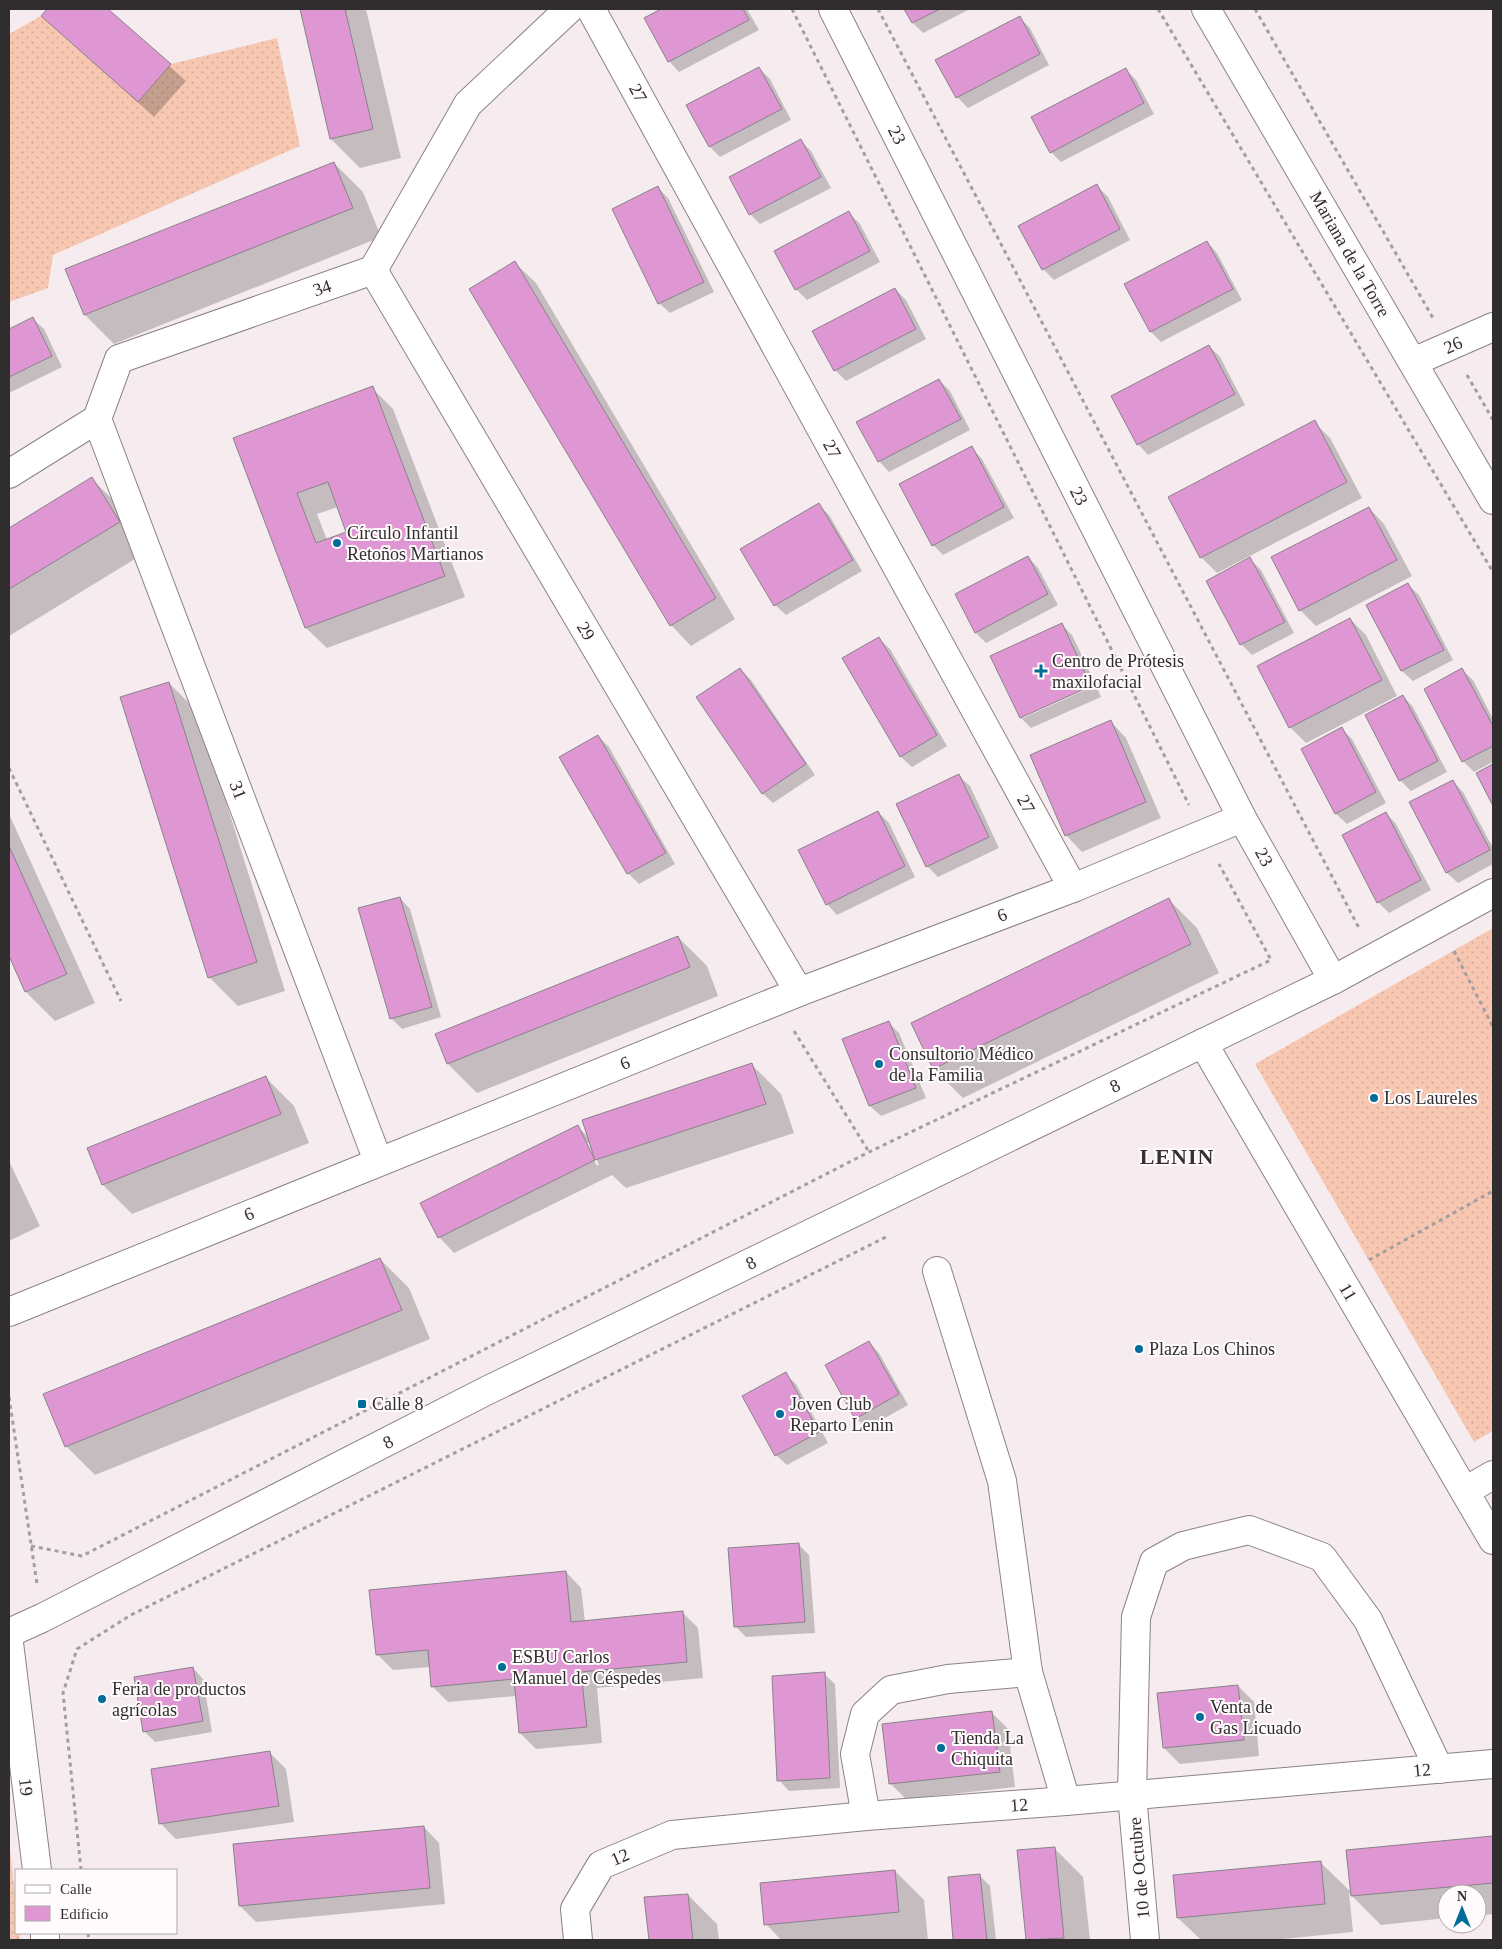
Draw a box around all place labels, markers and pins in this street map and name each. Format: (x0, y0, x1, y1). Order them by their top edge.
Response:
place label: Círculo Infantil Retoños Martianos (347, 523, 484, 564)
marker: Círculo Infantil Retoños Martianos (331, 537, 343, 549)
place label: Centro de Prótesis maxilofacial (1052, 651, 1184, 692)
marker: Centro de Prótesis maxilofacial (1034, 664, 1048, 678)
place label: Consultorio Médico de la Familia (889, 1044, 1034, 1085)
marker: Consultorio Médico de la Familia (873, 1058, 885, 1070)
place label: Los Laureles (1384, 1088, 1477, 1108)
marker: Los Laureles (1368, 1092, 1380, 1104)
place label: Plaza Los Chinos (1149, 1339, 1275, 1359)
marker: Plaza Los Chinos (1133, 1343, 1145, 1355)
place label: Calle 8 (372, 1394, 424, 1414)
place label: Joven Club Reparto Lenin (790, 1394, 893, 1435)
marker: Calle 8 (356, 1398, 368, 1410)
marker: Joven Club Reparto Lenin (774, 1408, 786, 1420)
place label: ESBU Carlos Manuel de Céspedes (512, 1647, 661, 1688)
marker: ESBU Carlos Manuel de Céspedes (496, 1661, 508, 1673)
place label: Feria de productos agrícolas (112, 1679, 246, 1720)
marker: Feria de productos agrícolas (96, 1693, 108, 1705)
place label: Venta de Gas Licuado (1210, 1697, 1301, 1738)
marker: Venta de Gas Licuado (1194, 1711, 1206, 1723)
place label: Tienda La Chiquita (951, 1728, 1024, 1769)
marker: Tienda La Chiquita (935, 1742, 947, 1754)

